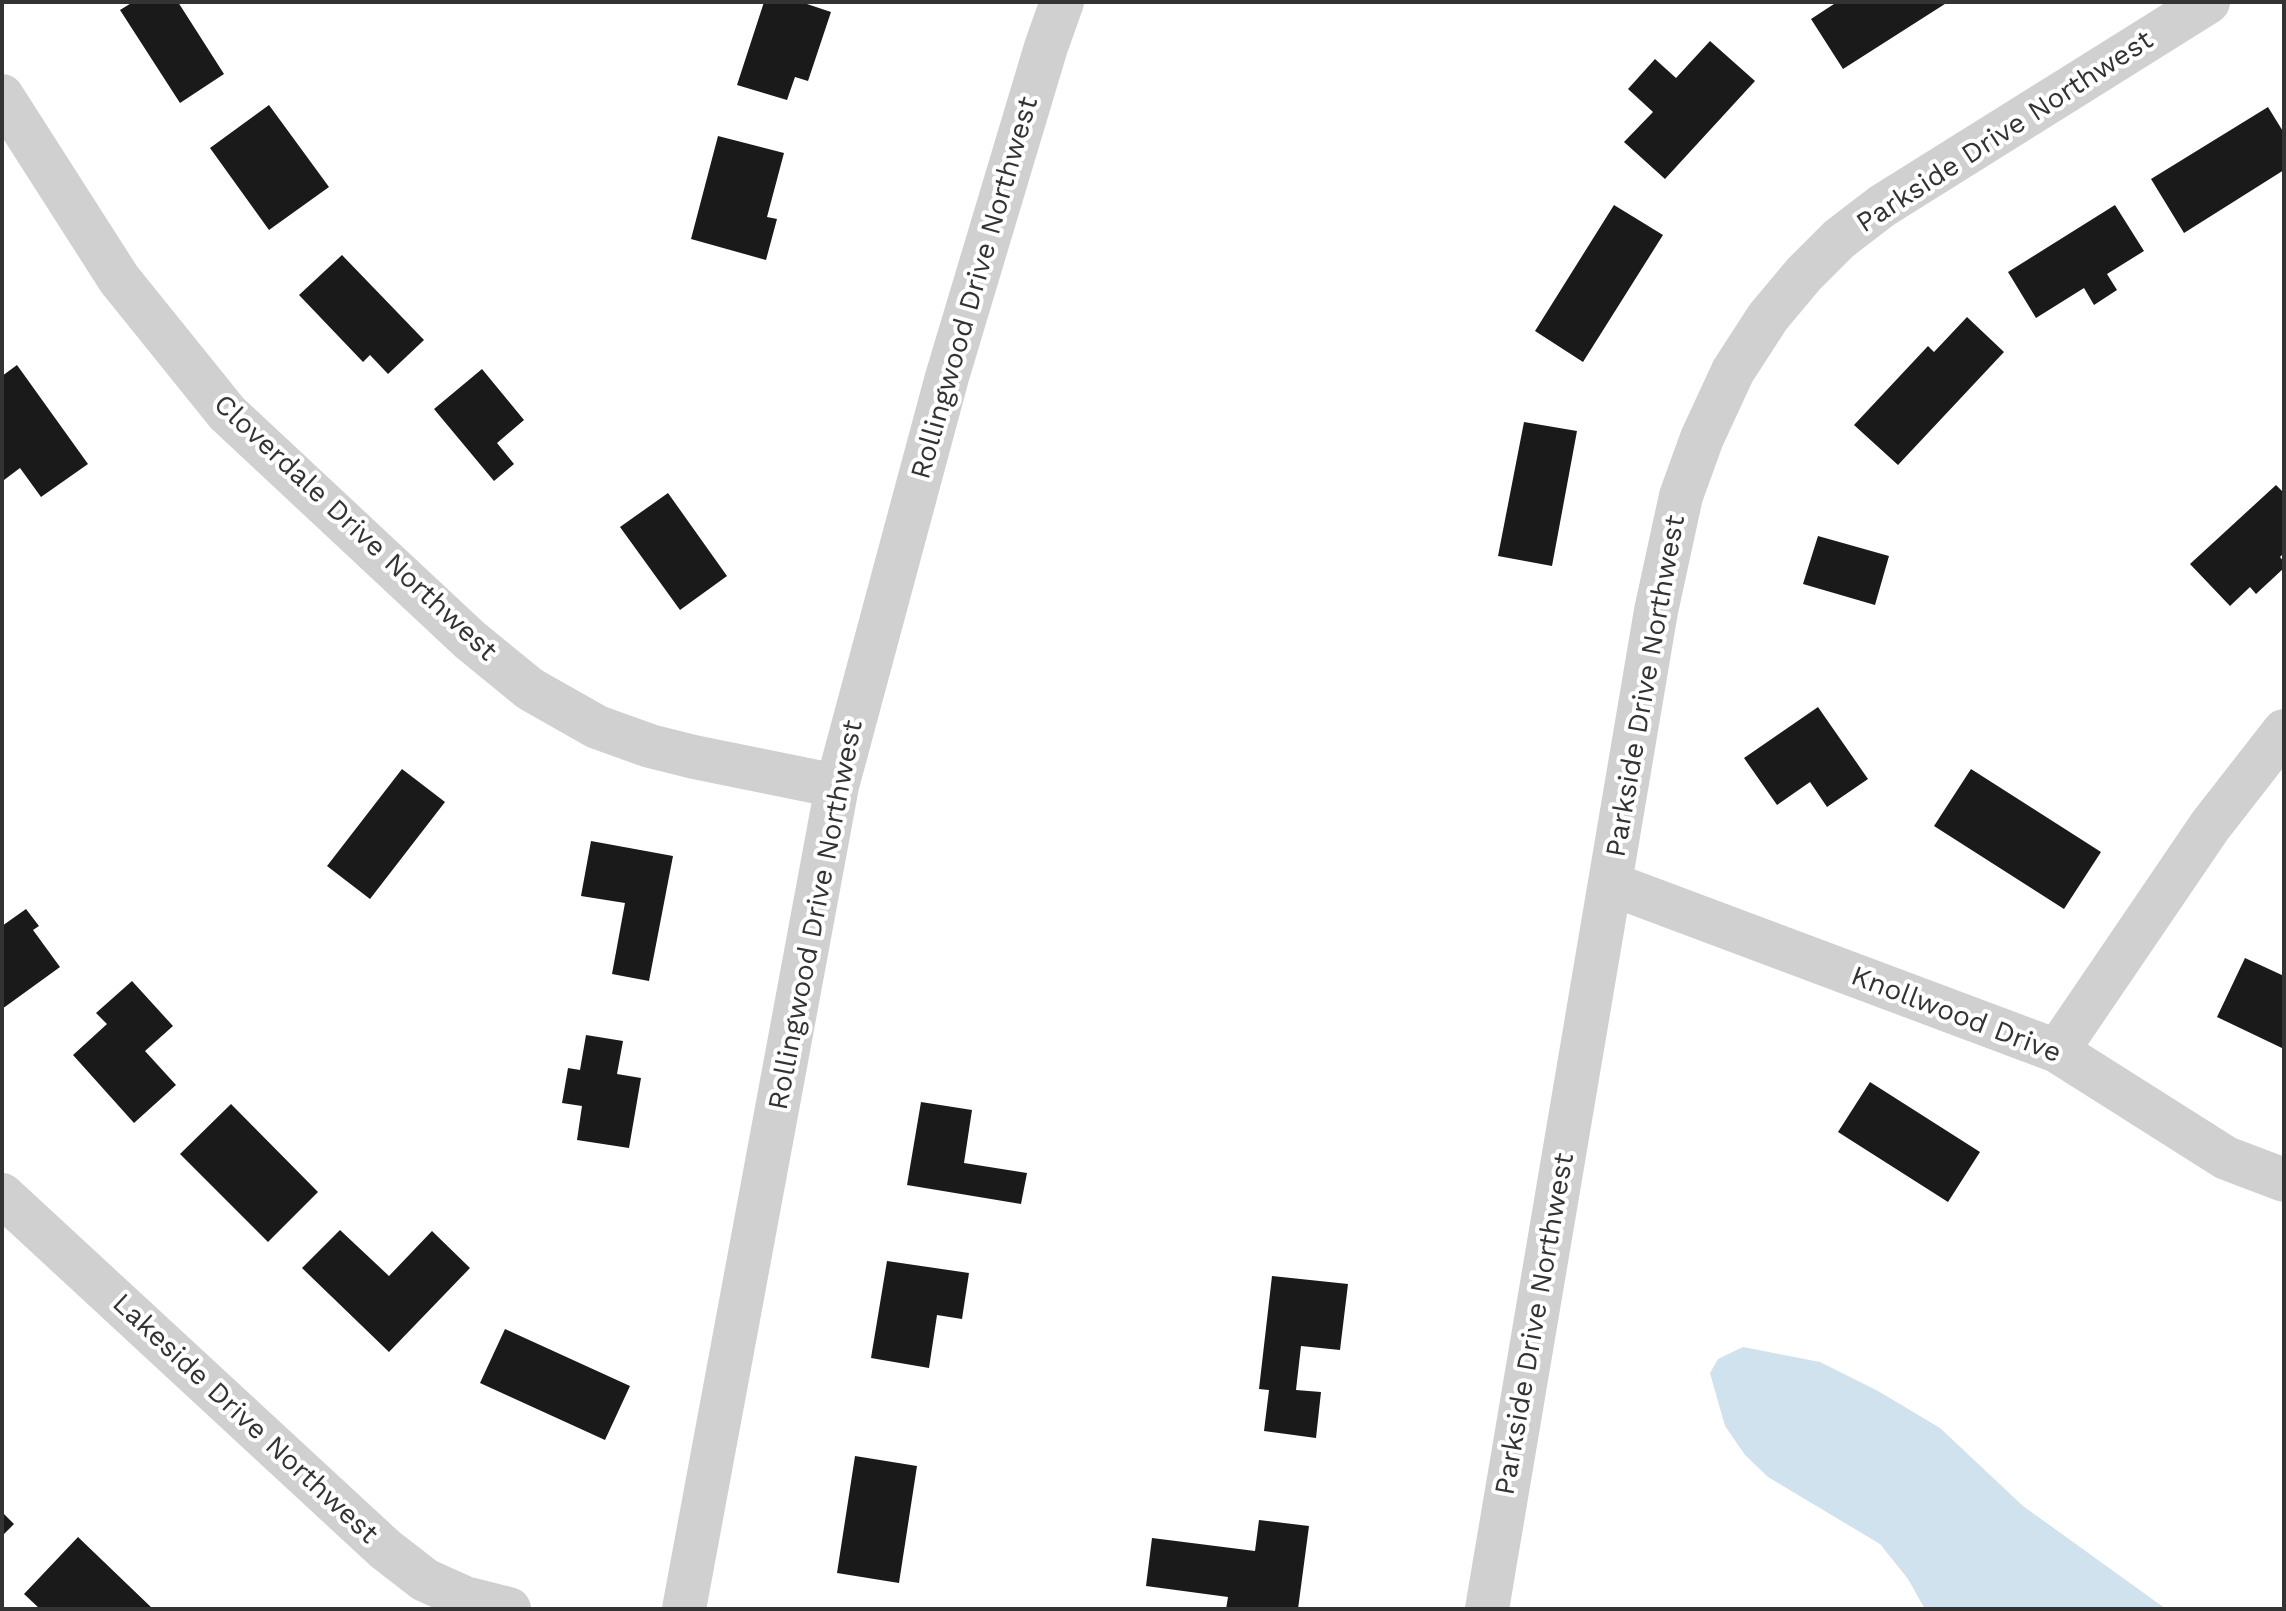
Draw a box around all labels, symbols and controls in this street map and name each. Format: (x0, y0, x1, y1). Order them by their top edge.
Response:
street label: Parkside Drive Northwest (1850, 23, 2160, 241)
street label: Rollingwood Drive Northwest (904, 93, 1046, 483)
street label: Cloverdale Drive Northwest (206, 388, 504, 668)
street label: Parkside Drive Northwest (1599, 512, 1693, 860)
street label: Rollingwood Drive Northwest (762, 717, 870, 1113)
street label: Knollwood Drive (1846, 959, 2066, 1071)
street label: Parkside Drive Northwest (1488, 1150, 1582, 1498)
street label: Lakeside Drive Northwest (105, 1287, 385, 1551)

